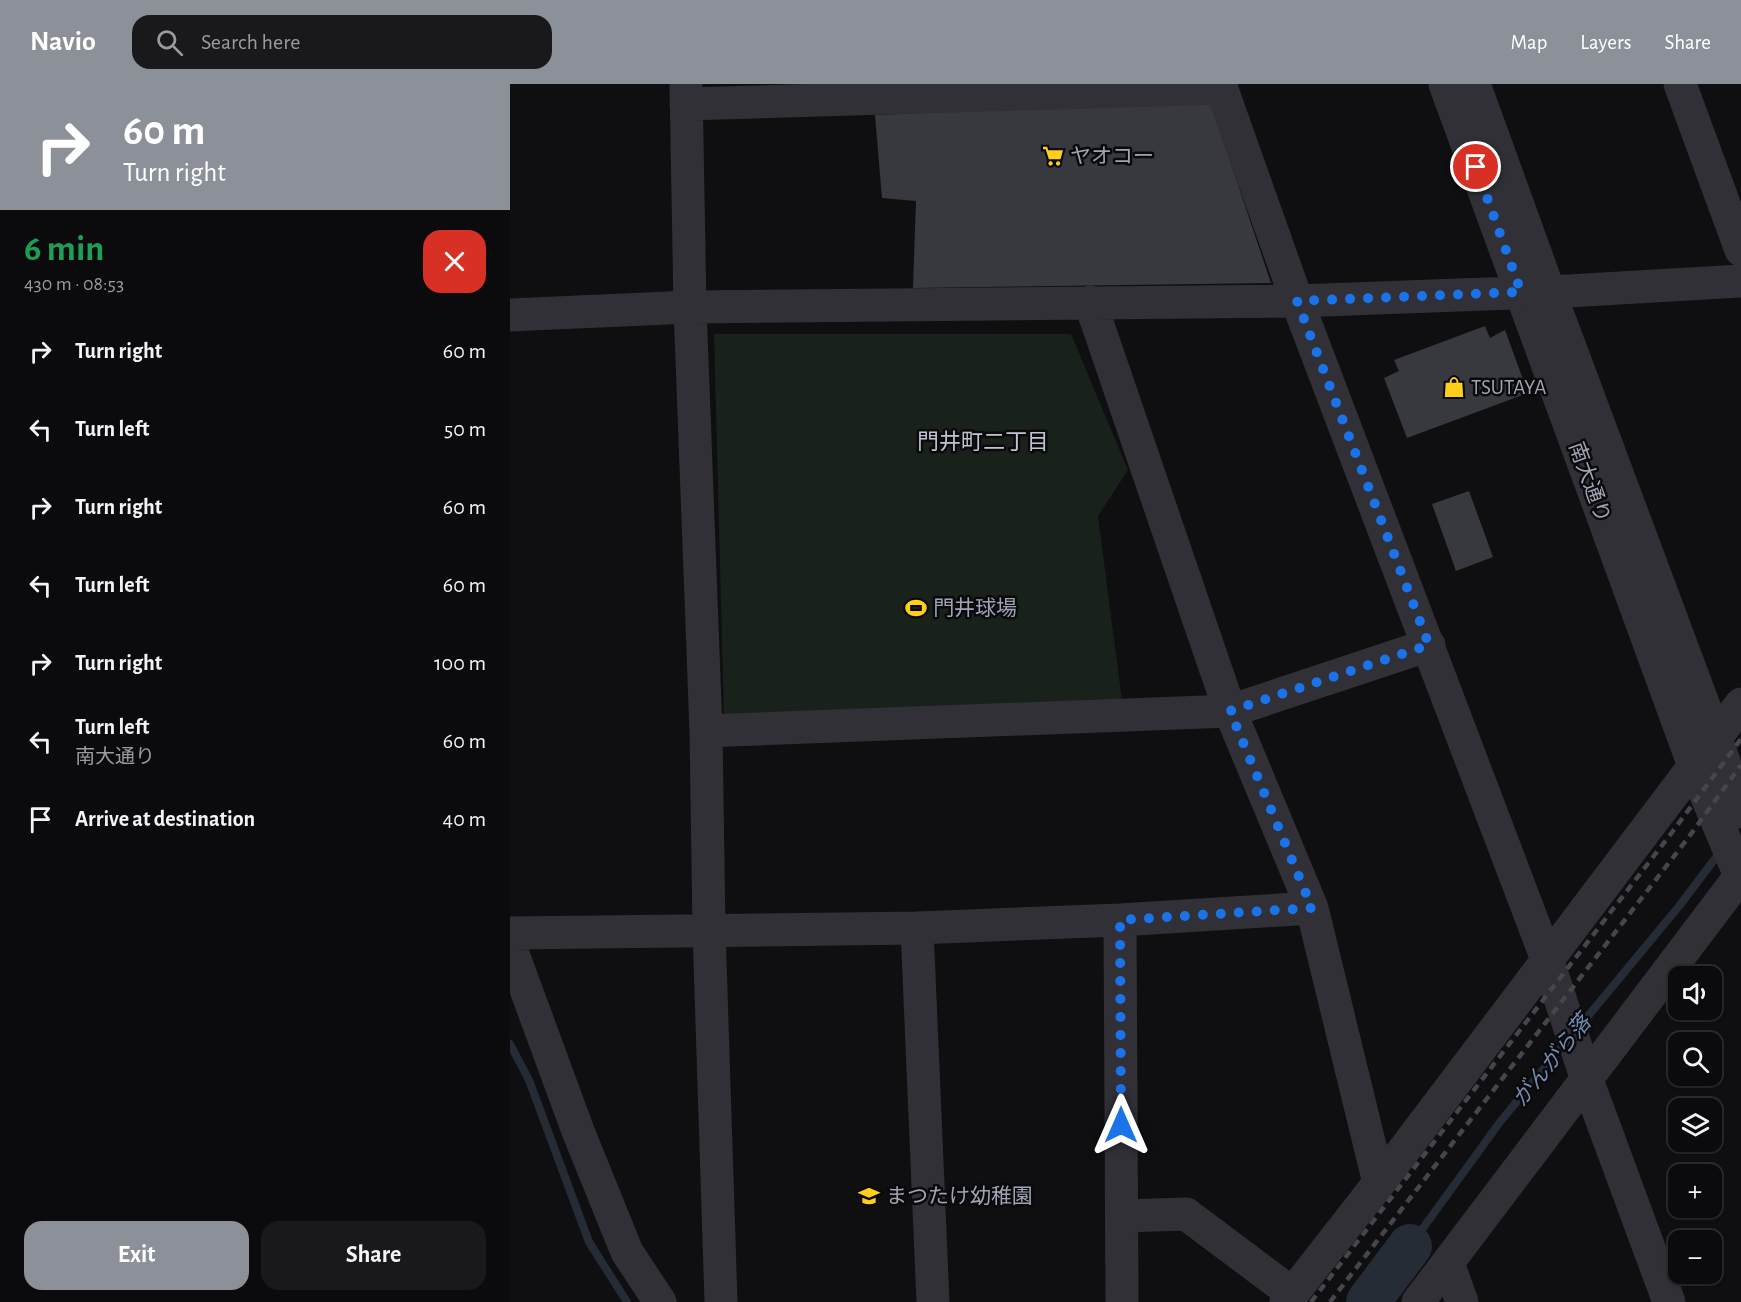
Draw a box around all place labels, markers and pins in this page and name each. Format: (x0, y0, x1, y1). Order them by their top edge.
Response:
pin (1450, 141, 1501, 192)
supermarket icon: ヤオコー (1041, 144, 1065, 168)
place label: ヤオコー (1070, 146, 1154, 167)
shop icon: TSUTAYA (1442, 375, 1466, 399)
place label: TSUTAYA (1471, 377, 1547, 398)
sports icon: 門井球場 (904, 596, 928, 620)
place label: 門井球場 (933, 597, 1017, 619)
school or university icon: まつたけ幼稚園 (857, 1184, 881, 1208)
place label: まつたけ幼稚園 (886, 1185, 1033, 1207)

